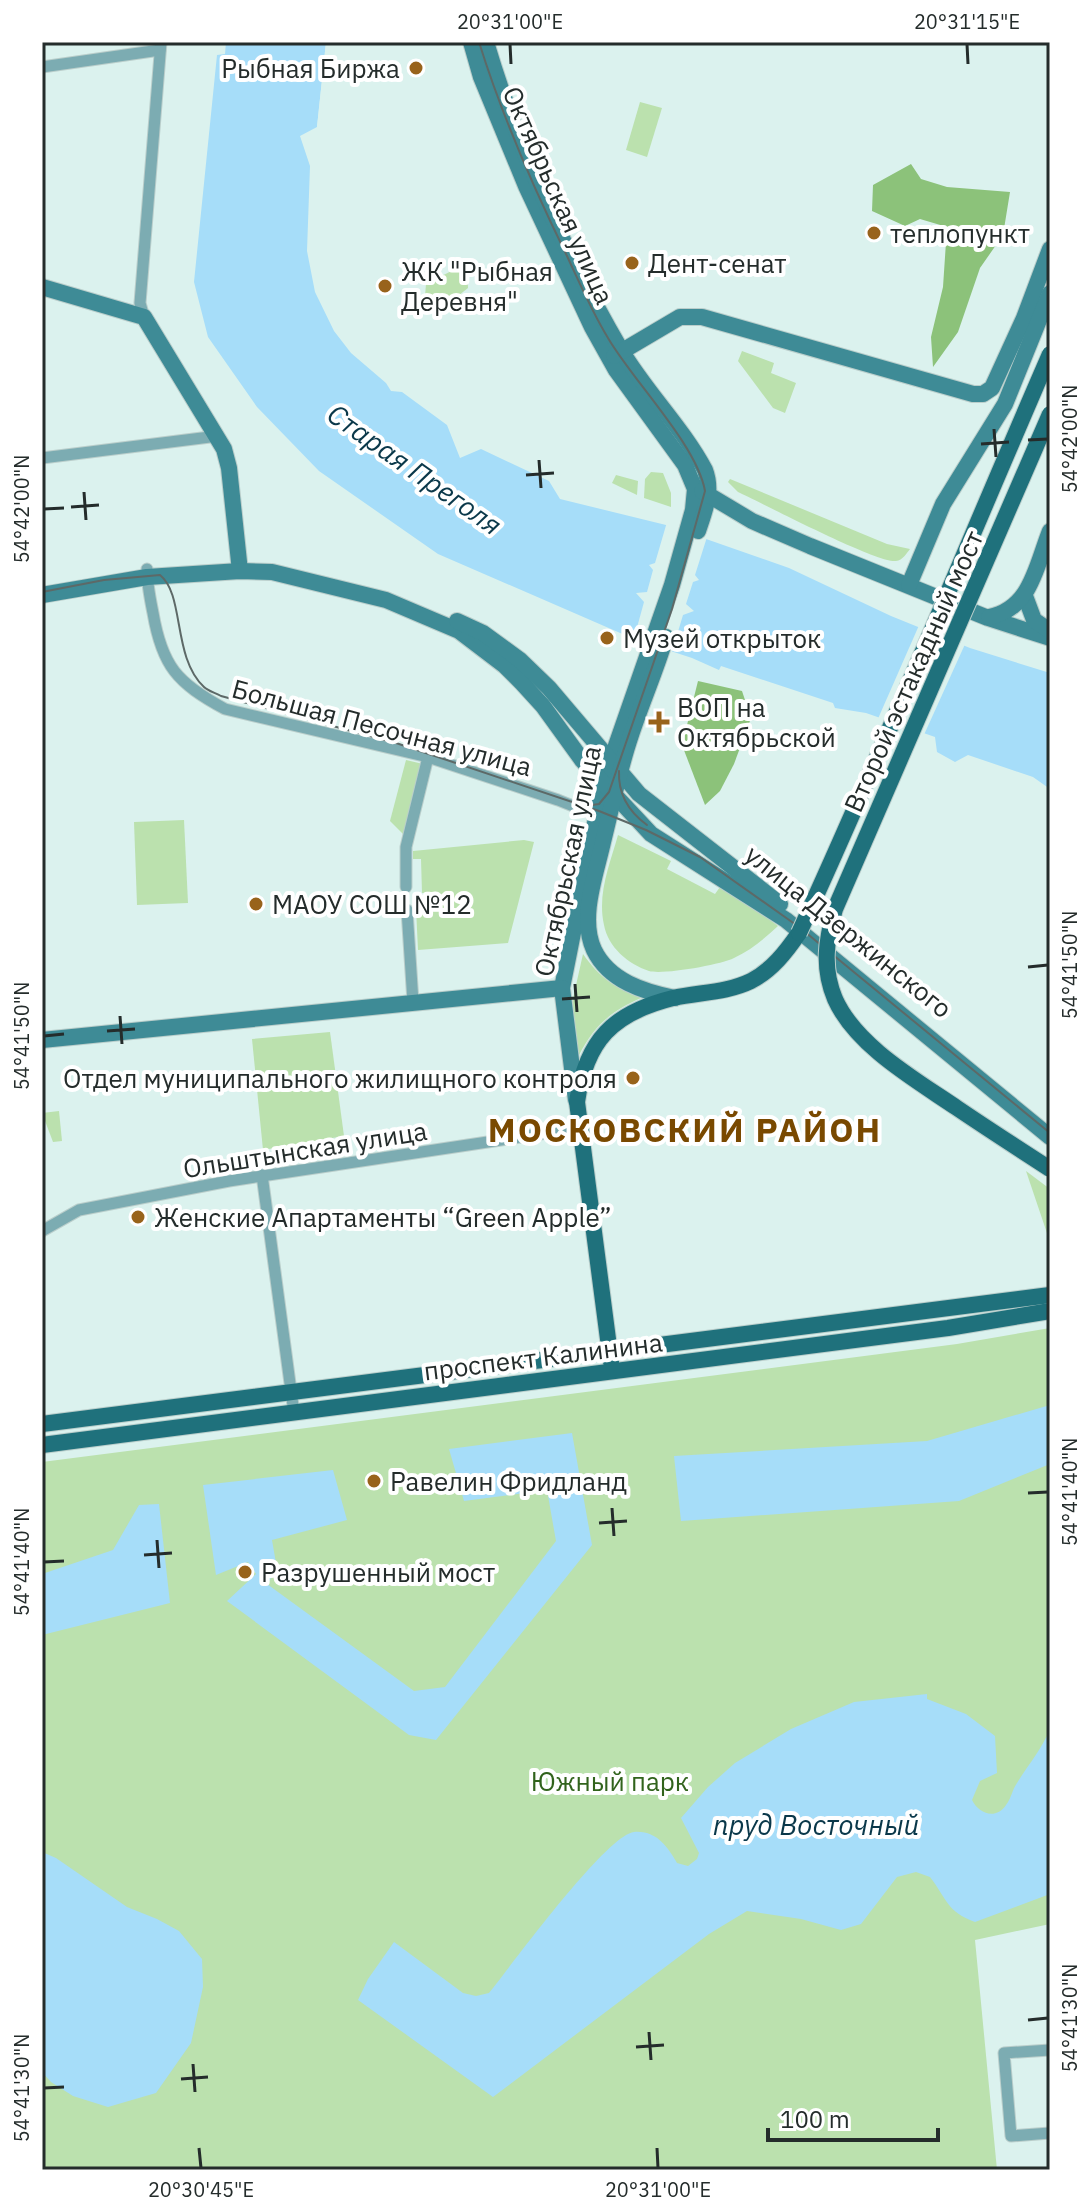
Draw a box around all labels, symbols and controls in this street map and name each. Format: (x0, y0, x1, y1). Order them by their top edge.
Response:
text: 20°31'00"E (457, 8, 563, 35)
text: 20°31'15"E (914, 8, 1020, 35)
place label: Рыбная Биржа (221, 51, 400, 85)
marker: Рыбная Биржа (407, 59, 425, 77)
street label: Октябрьская улица (496, 81, 622, 309)
place label: теплопункт (890, 216, 1030, 250)
marker: теплопункт (865, 224, 883, 242)
place label: Дент-сенат (648, 246, 786, 280)
place label: ЖК "Рыбная Деревня" (401, 254, 553, 318)
marker: Дент-сенат (623, 254, 641, 272)
marker: ЖК "Рыбная Деревня" (376, 277, 394, 295)
text: 54°42'00"N (1056, 385, 1083, 493)
water label: Старая Преголя (320, 395, 510, 543)
text: 54°42'00"N (8, 455, 35, 563)
street label: Второй эстакадный мост (836, 525, 990, 817)
place label: Музей открыток (623, 621, 821, 655)
marker: Музей открыток (598, 629, 616, 647)
street label: Большая Песочная улица (228, 671, 536, 783)
place label: ВОП на Октябрьской (677, 690, 836, 754)
marker: ВОП на Октябрьской (648, 711, 670, 733)
street label: Октябрьская улица (526, 742, 608, 979)
street label: улица Дзержинского (739, 837, 959, 1025)
place label: МАОУ СОШ №12 (272, 887, 472, 921)
marker: МАОУ СОШ №12 (247, 895, 265, 913)
text: 54°41'50"N (1056, 911, 1083, 1019)
text: 54°41'50"N (8, 982, 35, 1090)
place label: Отдел муниципального жилищного контроля (63, 1061, 617, 1095)
marker: Отдел муниципального жилищного контроля (624, 1069, 642, 1087)
district label: МОСКОВСКИЙ РАЙОН (488, 1107, 882, 1151)
street label: Ольштынская улица (181, 1113, 430, 1185)
place label: Женские Апартаменты “Green Apple” (154, 1200, 611, 1234)
marker: Женские Апартаменты “Green Apple” (129, 1208, 147, 1226)
street label: проспект Калинина (422, 1324, 665, 1388)
text: 54°41'40"N (1056, 1438, 1083, 1546)
place label: Равелин Фридланд (390, 1464, 627, 1498)
marker: Равелин Фридланд (365, 1472, 383, 1490)
text: 54°41'40"N (8, 1508, 35, 1616)
place label: Разрушенный мост (261, 1555, 495, 1589)
marker: Разрушенный мост (236, 1563, 254, 1581)
park label: Южный парк (531, 1764, 689, 1798)
water label: пруд Восточный (713, 1806, 919, 1843)
text: 54°41'30"N (1056, 1964, 1083, 2072)
text: 54°41'30"N (8, 2034, 35, 2142)
scale bar (768, 2092, 938, 2142)
text: 100 m (780, 2103, 850, 2135)
text: 20°30'45"E (148, 2176, 254, 2203)
text: 20°31'00"E (605, 2176, 711, 2203)

